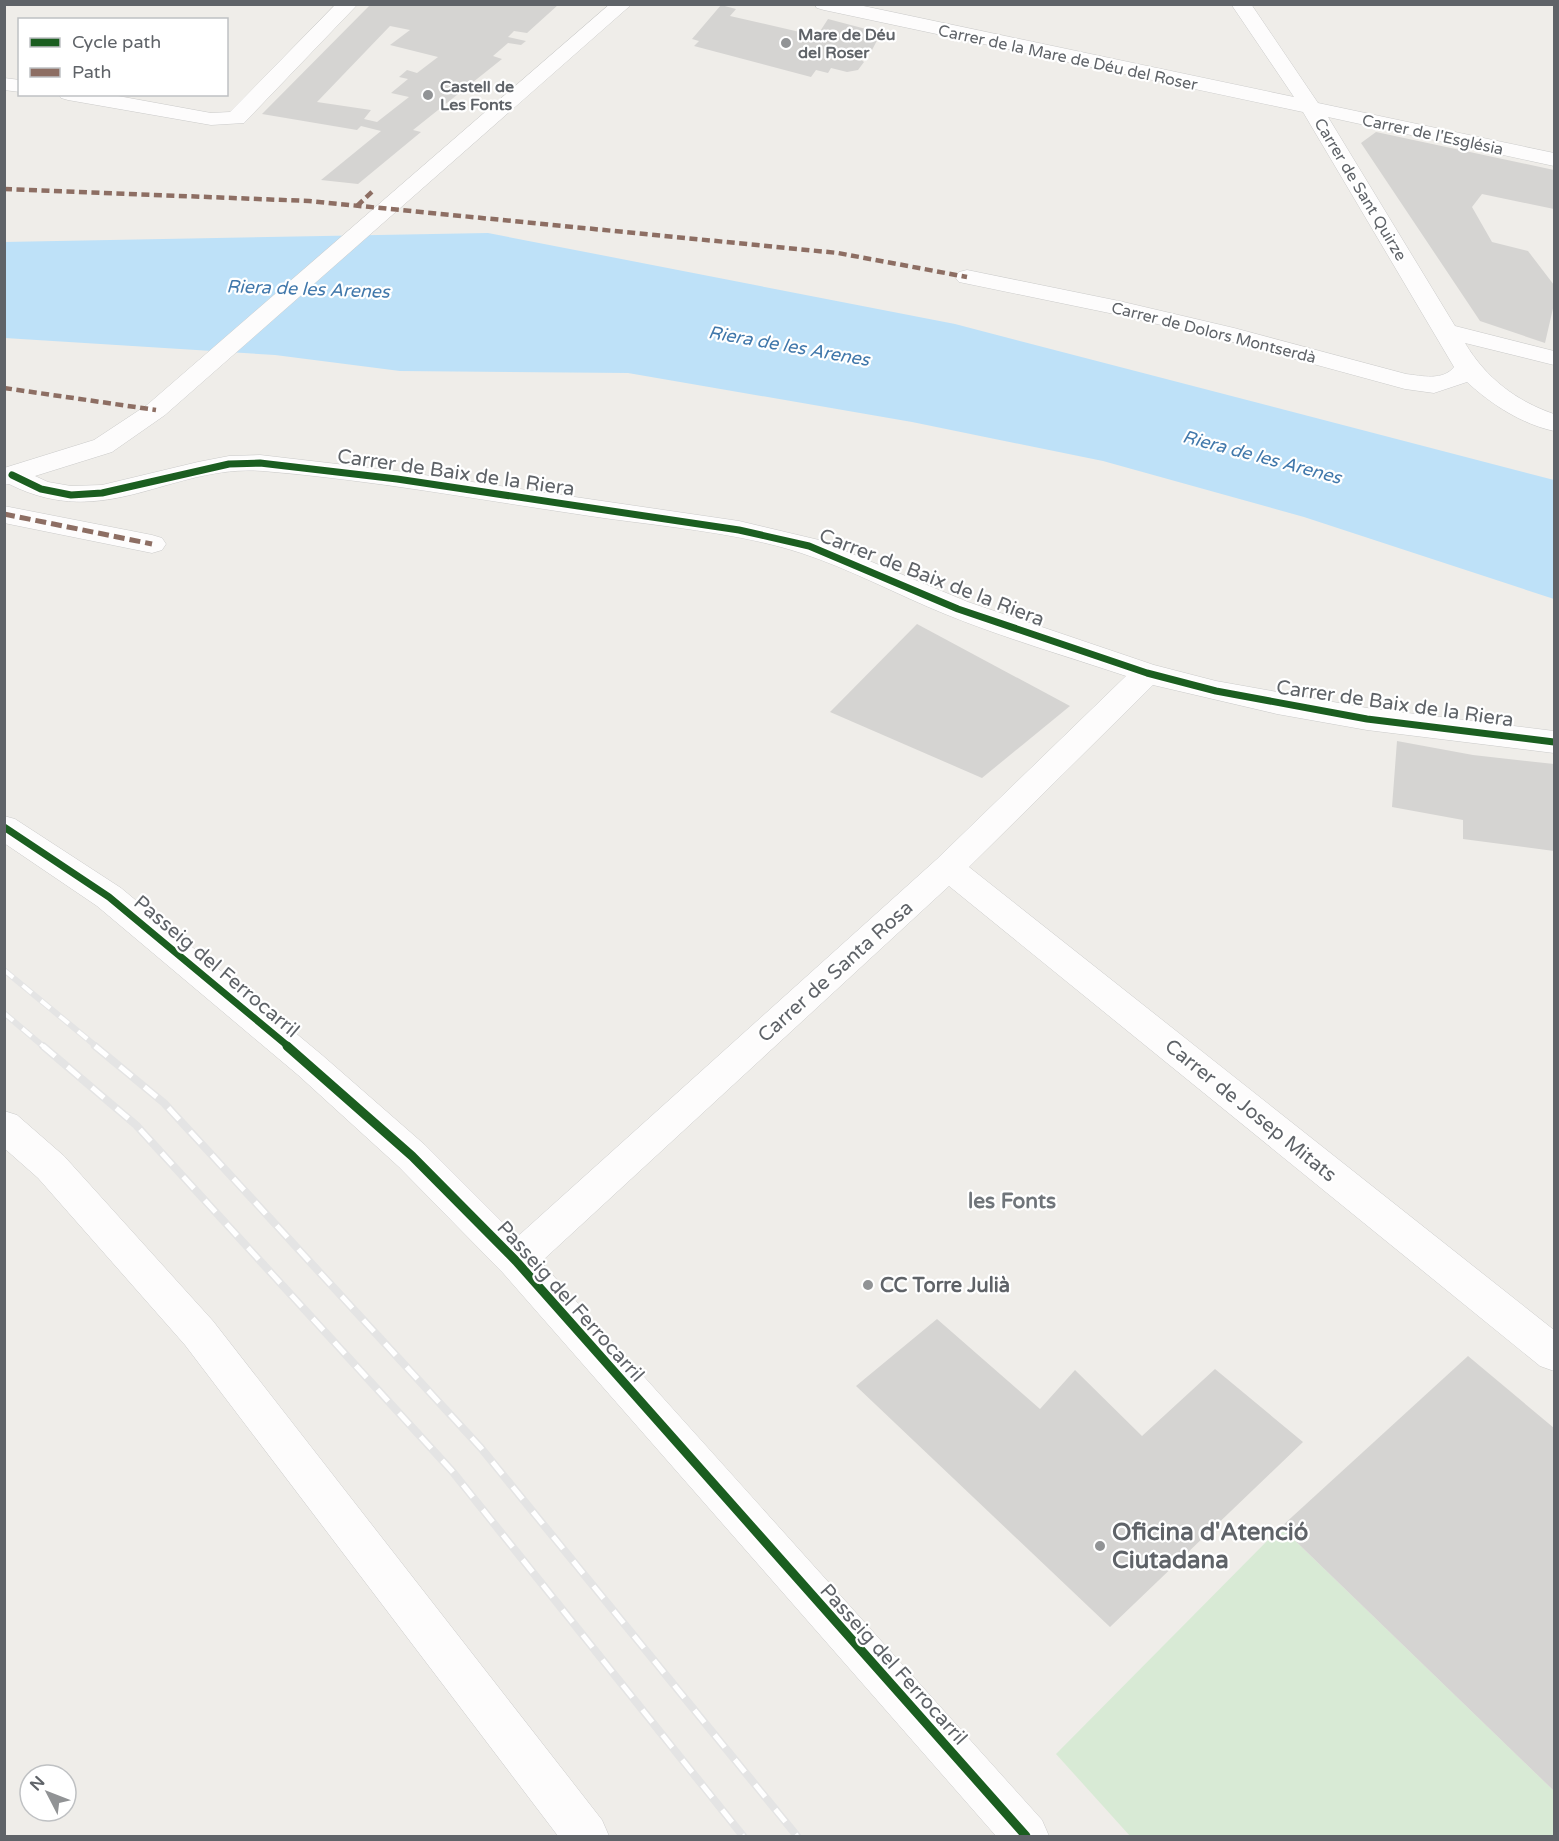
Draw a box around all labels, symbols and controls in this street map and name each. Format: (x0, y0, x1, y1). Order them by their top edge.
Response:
legend (18, 18, 228, 96)
street label: Carrer de la Mare de Déu del Roser (936, 21, 1200, 95)
place label: Mare de Déu del Roser (798, 25, 895, 63)
text: Cycle path (72, 31, 161, 53)
marker: Mare de Déu del Roser (779, 36, 793, 50)
text: Path (72, 61, 111, 83)
place label: Castell de Les Fonts (440, 77, 514, 115)
marker: Castell de Les Fonts (421, 88, 435, 102)
street label: Carrer de l'Església (1360, 110, 1505, 160)
street label: Carrer de Sant Quirze (1310, 114, 1411, 265)
water label: Riera de les Arenes (226, 275, 391, 303)
street label: Carrer de Dolors Montserdà (1109, 298, 1318, 368)
water label: Riera de les Arenes (707, 321, 873, 371)
water label: Riera de les Arenes (1180, 425, 1345, 489)
street label: Carrer de Baix de la Riera (336, 444, 576, 502)
street label: Carrer de Baix de la Riera (816, 524, 1048, 632)
street label: Carrer de Baix de la Riera (1275, 675, 1515, 733)
street label: Passeig del Ferrocarril (129, 891, 304, 1043)
street label: Carrer de Santa Rosa (753, 896, 918, 1048)
street label: Carrer de Josep Mitats (1160, 1034, 1341, 1187)
district label: les Fonts (968, 1189, 1056, 1214)
street label: Passeig del Ferrocarril (492, 1216, 649, 1387)
place label: CC Torre Julià (880, 1274, 1010, 1298)
marker: CC Torre Julià (861, 1278, 875, 1292)
place label: Oficina d'Atenció Ciutadana (1112, 1518, 1308, 1575)
marker: Oficina d'Atenció Ciutadana (1093, 1539, 1107, 1553)
street label: Passeig del Ferrocarril (815, 1579, 972, 1750)
north arrow (18, 1763, 78, 1823)
text: N (26, 1772, 49, 1795)

